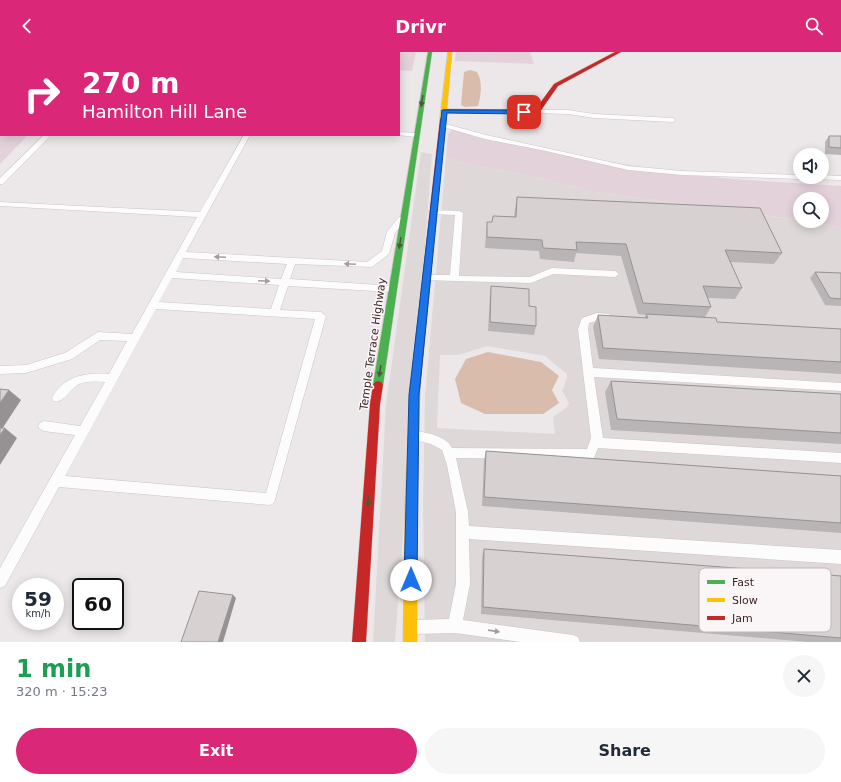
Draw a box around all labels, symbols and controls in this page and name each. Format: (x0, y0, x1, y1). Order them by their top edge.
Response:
icon: back (16, 15, 38, 37)
icon: search (803, 15, 825, 37)
text: Drivr (395, 16, 446, 37)
text: 270 m (82, 67, 179, 100)
icon: right (16, 68, 68, 120)
one-way arrow (419, 95, 425, 107)
pin (507, 95, 541, 129)
text: Hamilton Hill Lane (82, 101, 247, 122)
icon: arrive (513, 101, 535, 123)
map controls (793, 148, 829, 228)
button: sound (793, 148, 829, 184)
button: search (793, 192, 829, 228)
one-way arrow (397, 237, 403, 249)
one-way arrow (214, 254, 226, 261)
one-way arrow (344, 261, 356, 268)
street label: Temple Terrace Highway (357, 276, 389, 412)
one-way arrow (258, 278, 271, 284)
one-way arrow (377, 365, 383, 377)
one-way arrow (365, 495, 372, 507)
position arrow (390, 559, 432, 601)
legend (699, 568, 831, 632)
text: Fast (732, 576, 755, 589)
speed limit sign: 60 (72, 578, 124, 630)
text: 59 (24, 587, 52, 611)
text: Slow (732, 594, 758, 607)
text: km/h (25, 608, 51, 619)
text: Jam (731, 612, 753, 625)
one-way arrow (488, 628, 500, 634)
text: 1 min (16, 655, 91, 683)
button: close (783, 655, 825, 697)
text: 320 m · 15:23 (16, 684, 107, 699)
button: Exit (16, 728, 417, 774)
button: Share (425, 728, 825, 774)

